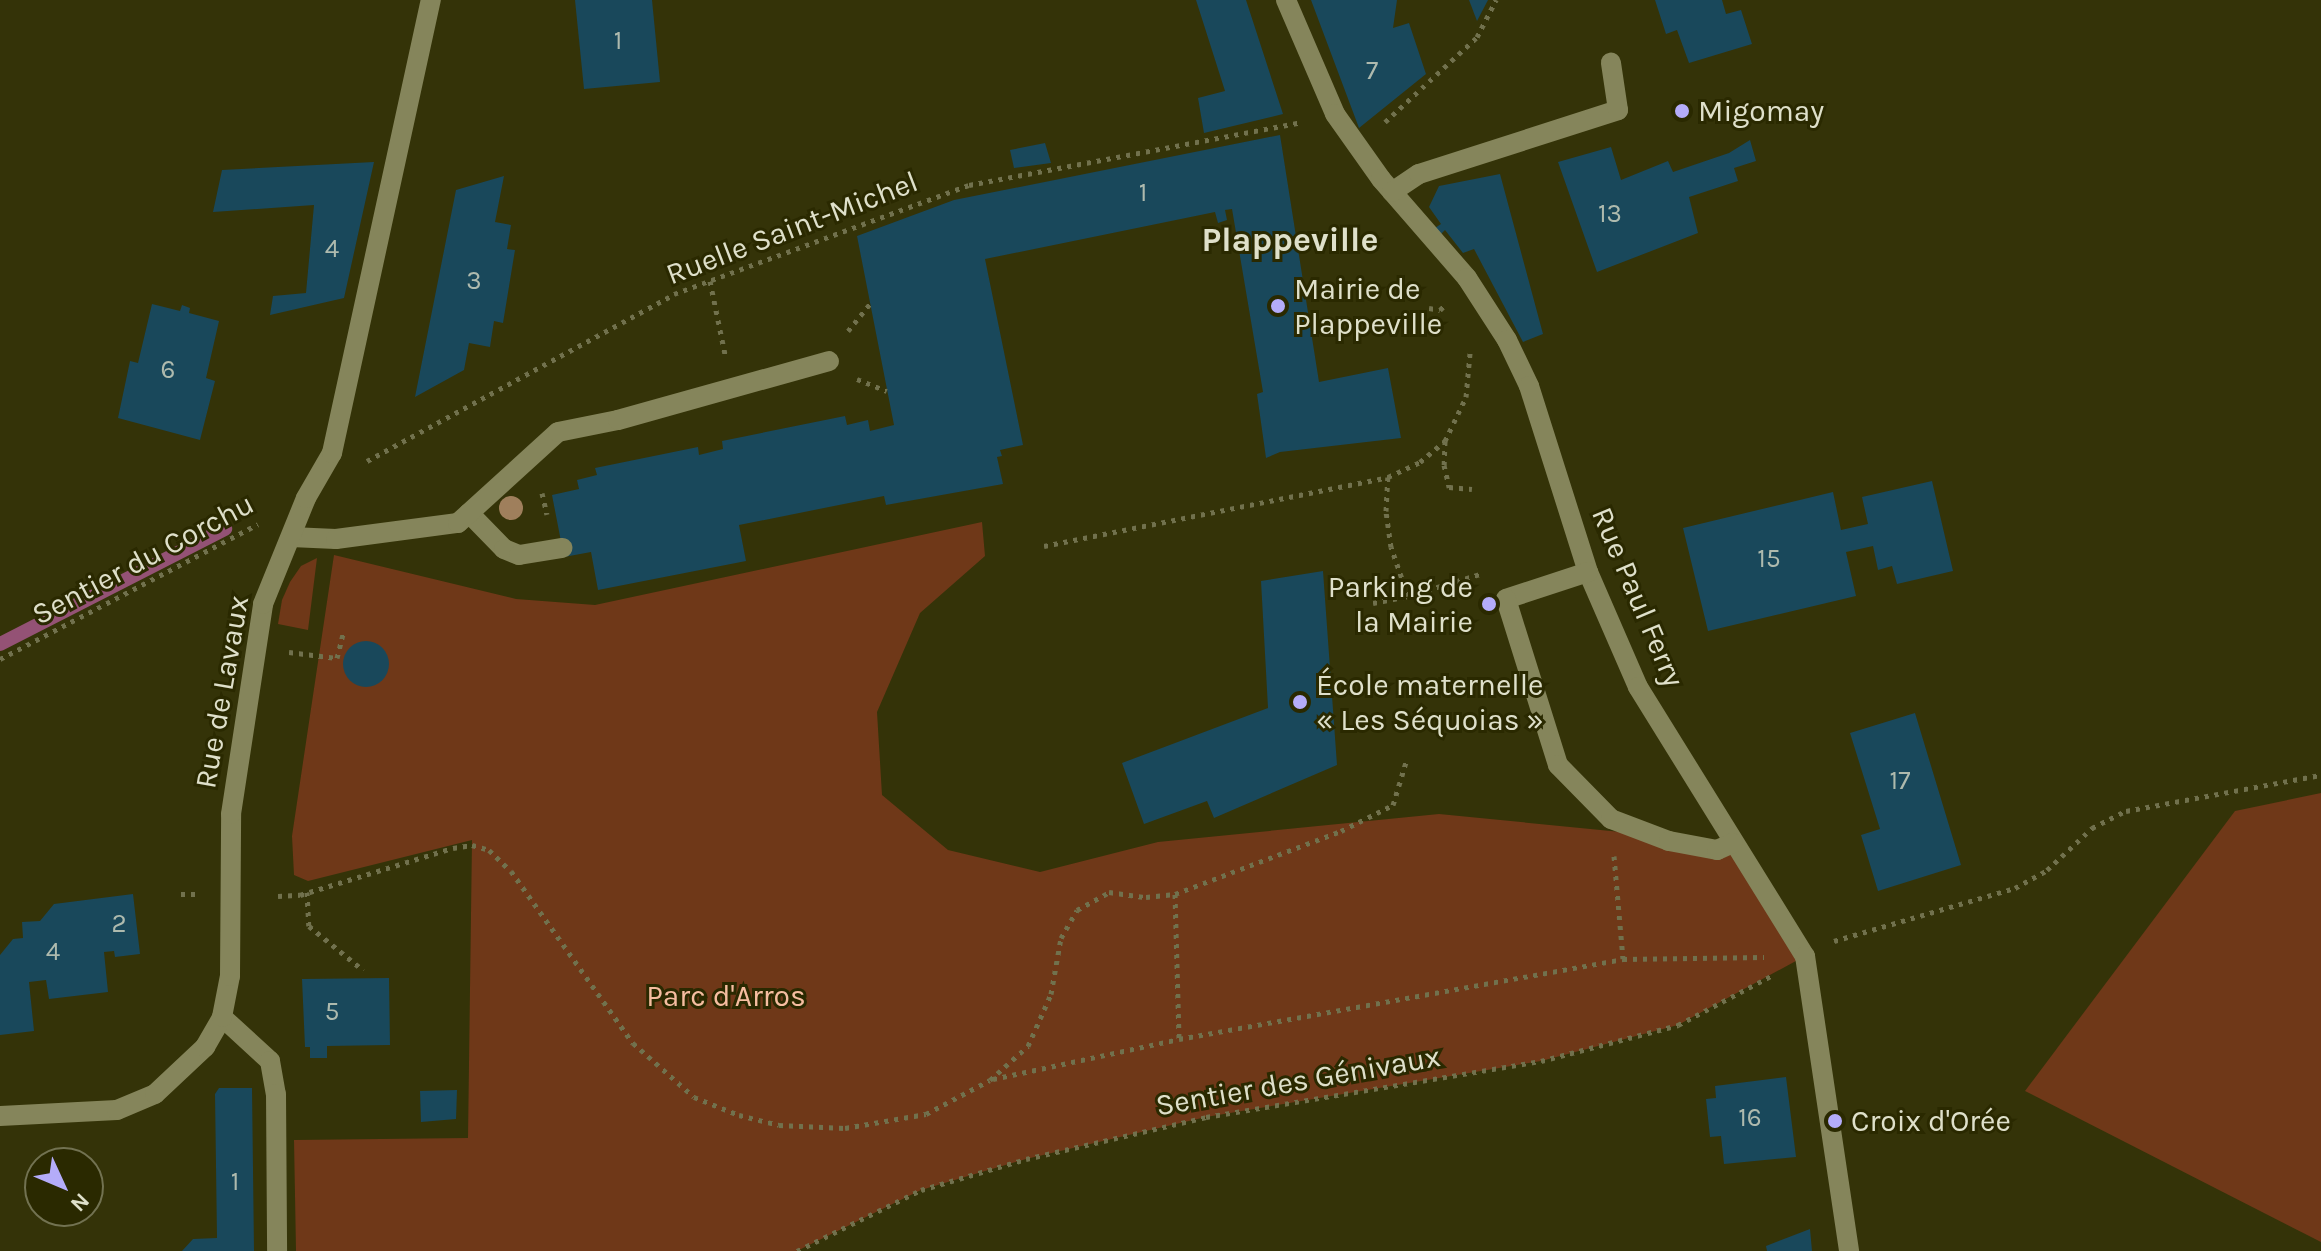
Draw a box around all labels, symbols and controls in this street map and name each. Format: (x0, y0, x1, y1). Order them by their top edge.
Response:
house number: 1 (614, 25, 622, 57)
house number: 7 (1366, 55, 1378, 87)
place label: Migomay (1698, 93, 1824, 129)
marker: Migomay (1673, 102, 1691, 120)
street label: Ruelle Saint-Michel (661, 163, 923, 293)
house number: 1 (1139, 177, 1147, 209)
house number: 13 (1598, 198, 1622, 230)
district label: Plappeville (1201, 221, 1379, 261)
house number: 4 (325, 233, 339, 265)
house number: 3 (466, 265, 482, 297)
place label: Mairie de Plappeville (1294, 271, 1442, 342)
marker: Mairie de Plappeville (1269, 297, 1287, 315)
house number: 6 (161, 354, 175, 386)
street label: Sentier du Corchu (26, 485, 260, 633)
street label: Rue Paul Ferry (1584, 502, 1692, 692)
house number: 15 (1757, 543, 1781, 575)
place label: Parking de la Mairie (1328, 569, 1473, 640)
street label: Rue de Lavaux (187, 593, 257, 791)
marker: Parking de la Mairie (1480, 595, 1498, 613)
place label: École maternelle « Les Séquoias » (1316, 667, 1544, 738)
marker: École maternelle « Les Séquoias » (1291, 693, 1309, 711)
house number: 17 (1890, 765, 1910, 797)
house number: 2 (111, 908, 127, 940)
house number: 4 (46, 936, 60, 968)
park label: Parc d'Arros (646, 978, 806, 1014)
house number: 5 (325, 996, 339, 1028)
street label: Sentier des Génivaux (1153, 1038, 1443, 1124)
house number: 16 (1738, 1102, 1762, 1134)
place label: Croix d'Orée (1851, 1103, 2011, 1139)
marker: Croix d'Orée (1826, 1112, 1844, 1130)
north arrow (24, 1147, 104, 1227)
house number: 1 (231, 1166, 239, 1198)
text: N (65, 1188, 95, 1217)

